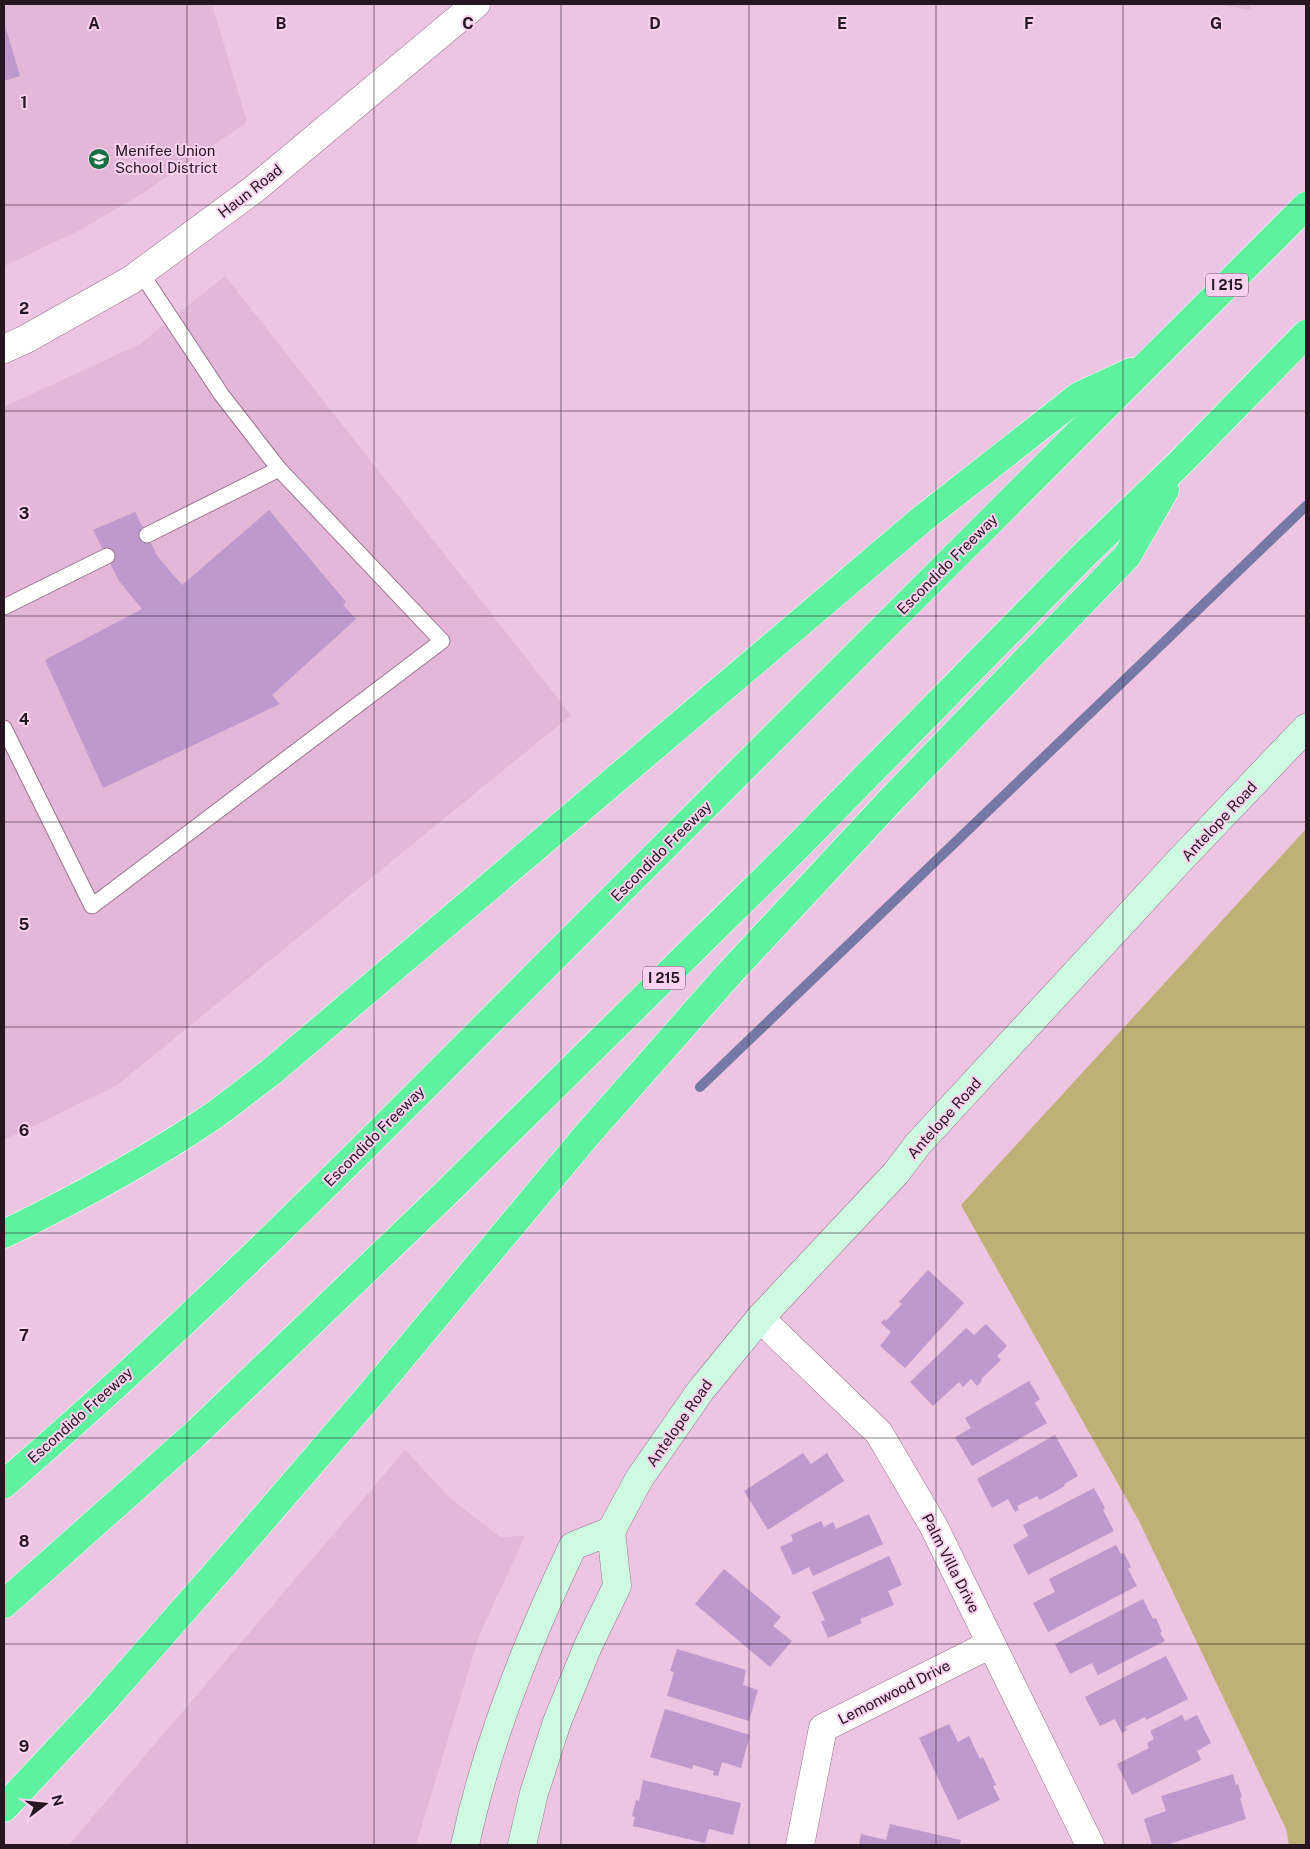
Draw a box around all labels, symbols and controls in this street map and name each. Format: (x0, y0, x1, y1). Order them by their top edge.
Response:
text: A (88, 14, 100, 33)
text: B (276, 14, 287, 33)
text: C (462, 14, 474, 33)
text: D (649, 14, 661, 33)
text: E (837, 14, 847, 33)
text: F (1024, 14, 1034, 33)
text: G (1210, 14, 1222, 33)
text: 1 (21, 93, 27, 112)
place label: Menifee Union School District (115, 142, 218, 176)
school or university icon: Menifee Union School District (87, 147, 111, 171)
street label: Haun Road (215, 161, 285, 221)
road number: I 215 (1206, 274, 1248, 296)
text: 2 (19, 299, 29, 318)
text: 3 (19, 504, 29, 523)
street label: Escondido Freeway (893, 510, 1001, 618)
text: 4 (19, 710, 30, 729)
street label: Antelope Road (1178, 778, 1260, 864)
street label: Escondido Freeway (607, 797, 715, 905)
text: 5 (19, 915, 30, 934)
road number: I 215 (643, 966, 685, 990)
street label: Antelope Road (903, 1074, 985, 1162)
street label: Escondido Freeway (320, 1082, 428, 1190)
text: 6 (19, 1121, 29, 1140)
text: 7 (19, 1326, 29, 1345)
street label: Escondido Freeway (24, 1364, 136, 1466)
street label: Antelope Road (643, 1376, 715, 1470)
street label: Palm Villa Drive (919, 1511, 983, 1615)
text: 8 (19, 1532, 30, 1551)
street label: Lemonwood Drive (835, 1656, 953, 1728)
text: 9 (19, 1737, 29, 1756)
north arrow (20, 1779, 70, 1829)
text: N (48, 1793, 67, 1808)

